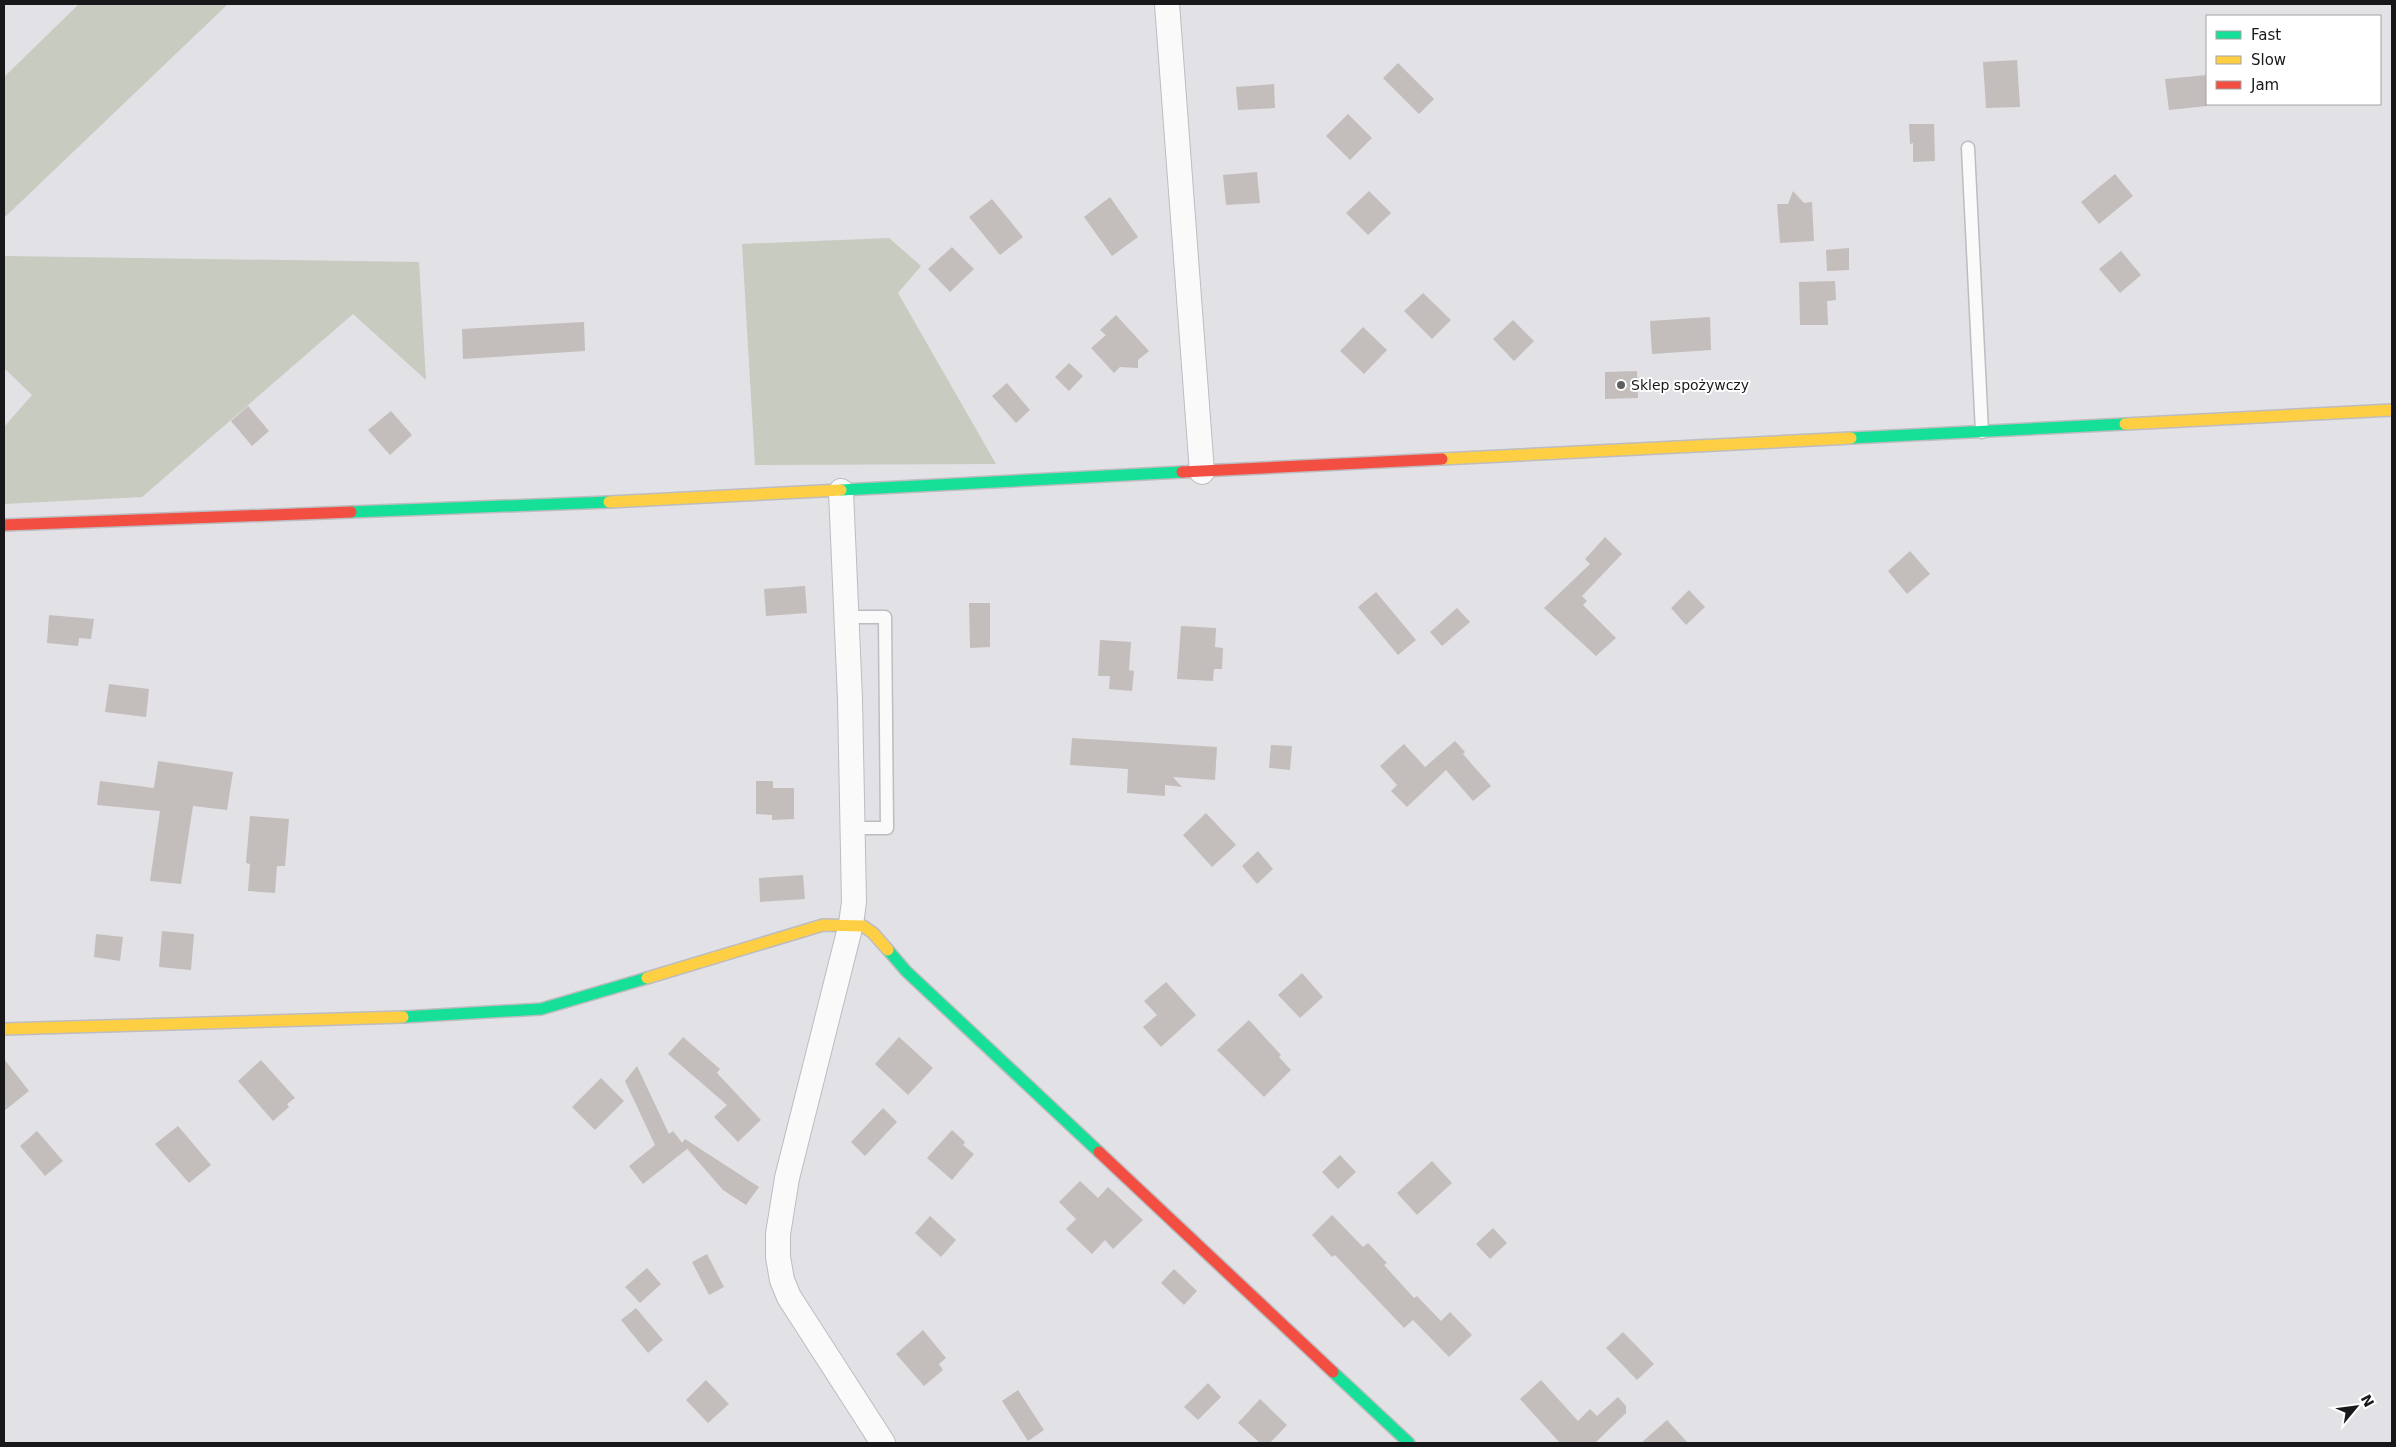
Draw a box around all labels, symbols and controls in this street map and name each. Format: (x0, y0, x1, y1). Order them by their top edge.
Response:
legend (2206, 15, 2381, 105)
text: Fast (2251, 26, 2281, 44)
text: Slow (2251, 51, 2286, 69)
text: Jam (2250, 76, 2279, 94)
place label: Sklep spożywczy (1631, 377, 1749, 393)
marker: Sklep spożywczy (1615, 379, 1627, 391)
north arrow (2331, 1382, 2381, 1432)
text: N (2358, 1392, 2377, 1410)

